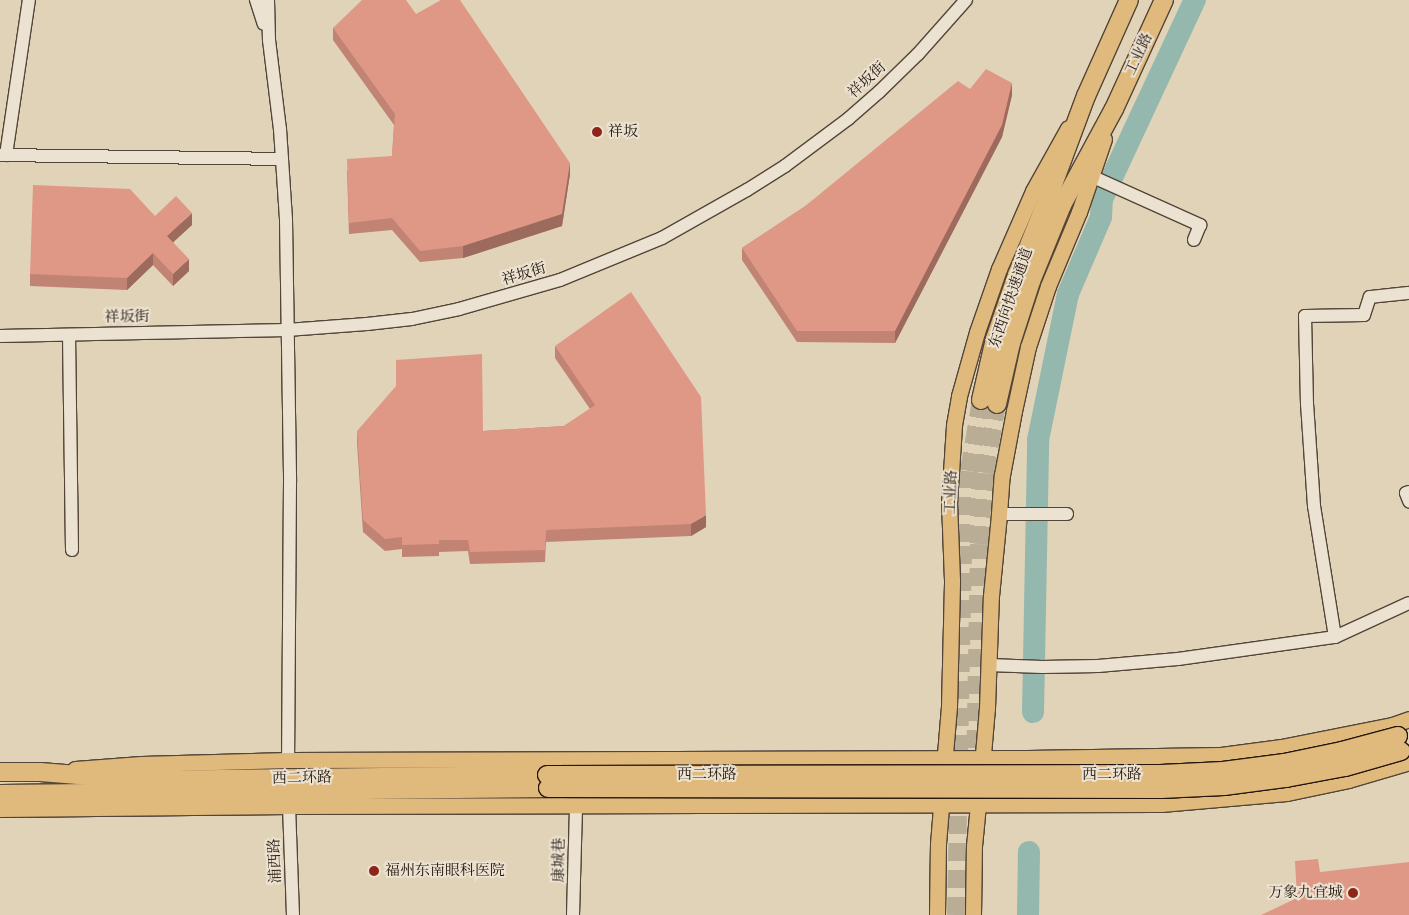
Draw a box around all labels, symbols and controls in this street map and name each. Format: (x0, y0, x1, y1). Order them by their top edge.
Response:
street label: 工业路 (1121, 30, 1157, 78)
street label: 祥坂街 (844, 58, 890, 102)
place label: 祥坂 (608, 123, 638, 141)
marker: 祥坂 (590, 125, 604, 139)
street label: 东西向快速通道 (985, 245, 1037, 351)
street label: 祥坂街 (500, 259, 548, 289)
street label: 祥坂街 (104, 308, 150, 326)
street label: 工业路 (941, 469, 961, 515)
street label: 西二环路 (677, 766, 737, 784)
street label: 西二环路 (1082, 766, 1142, 784)
street label: 西二环路 (272, 768, 332, 788)
street label: 康城巷 (550, 837, 568, 883)
street label: 浦西路 (265, 838, 285, 884)
place label: 福州东南眼科医院 (385, 862, 505, 880)
marker: 福州东南眼科医院 (367, 864, 381, 878)
place label: 万象九宜城 (1268, 884, 1343, 902)
marker: 万象九宜城 (1347, 887, 1359, 899)

